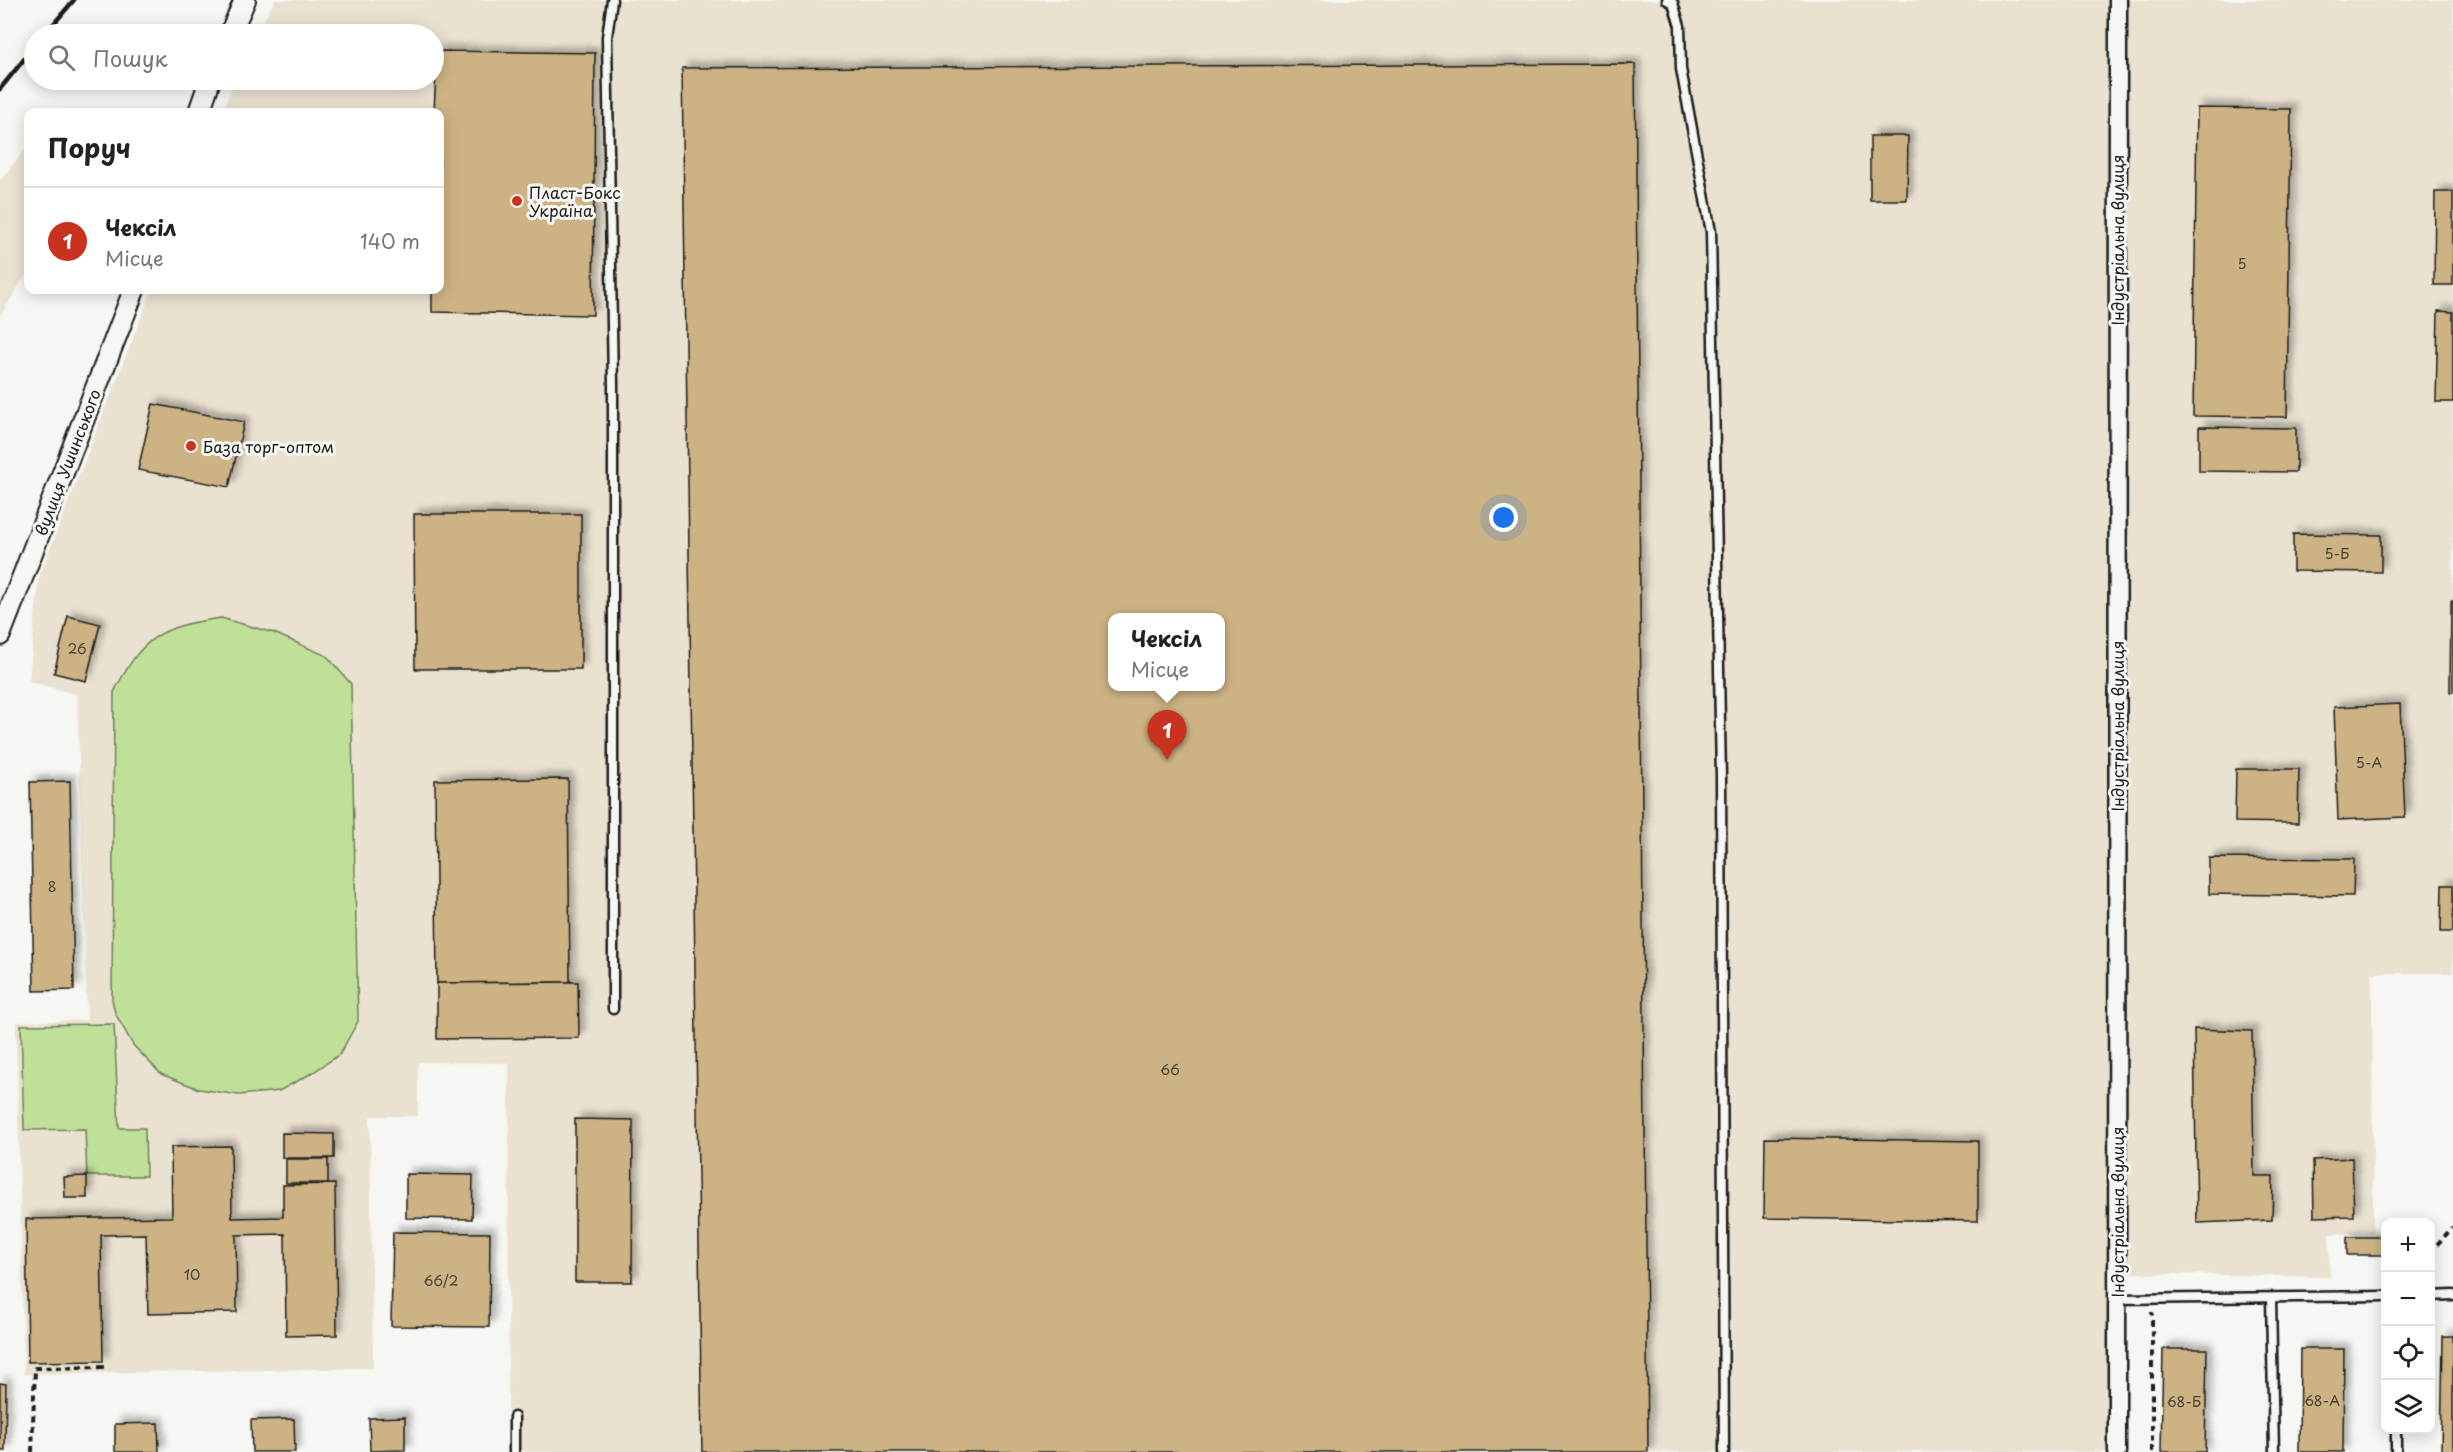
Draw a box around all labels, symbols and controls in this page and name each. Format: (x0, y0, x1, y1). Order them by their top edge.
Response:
search box (24, 24, 444, 90)
icon: search (45, 41, 78, 74)
text: Пошук (93, 41, 168, 74)
text: Поруч (48, 128, 131, 167)
street label: Індустріальна вулиця (2105, 155, 2129, 325)
place label: Пласт-Бокс Україна (529, 180, 621, 222)
marker: Пласт-Бокс Україна (510, 194, 524, 208)
text: Чексіл (105, 210, 177, 243)
text: 1 (63, 226, 72, 256)
text: 140 m (360, 226, 420, 256)
text: Місце (105, 243, 164, 273)
house number: 5 (2237, 253, 2247, 274)
street label: вулиця Ушинського (28, 385, 106, 539)
place label: База торг-оптом (203, 434, 334, 458)
marker: База торг-оптом (184, 439, 198, 453)
your location (1489, 503, 1518, 532)
house number: 5-Б (2325, 543, 2349, 564)
popup (1108, 613, 1225, 691)
text: Чексіл (1131, 621, 1202, 654)
house number: 26 (67, 638, 87, 659)
street label: Індустріальна вулиця (2105, 641, 2129, 811)
text: Місце (1131, 654, 1189, 684)
pin: 1 (1148, 710, 1186, 760)
house number: 5-А (2356, 752, 2382, 773)
house number: 8 (48, 876, 56, 897)
house number: 66 (1160, 1059, 1180, 1080)
street label: Індустріальна вулиця (2105, 1127, 2129, 1297)
map controls (2381, 1218, 2435, 1434)
button: + (2381, 1218, 2435, 1272)
house number: 10 (184, 1264, 200, 1285)
house number: 66/2 (424, 1270, 459, 1291)
button: − (2381, 1272, 2435, 1326)
button: locate (2381, 1326, 2435, 1380)
button: layers (2381, 1380, 2435, 1434)
house number: 68-А (2304, 1390, 2340, 1411)
house number: 68-Б (2167, 1391, 2201, 1412)

